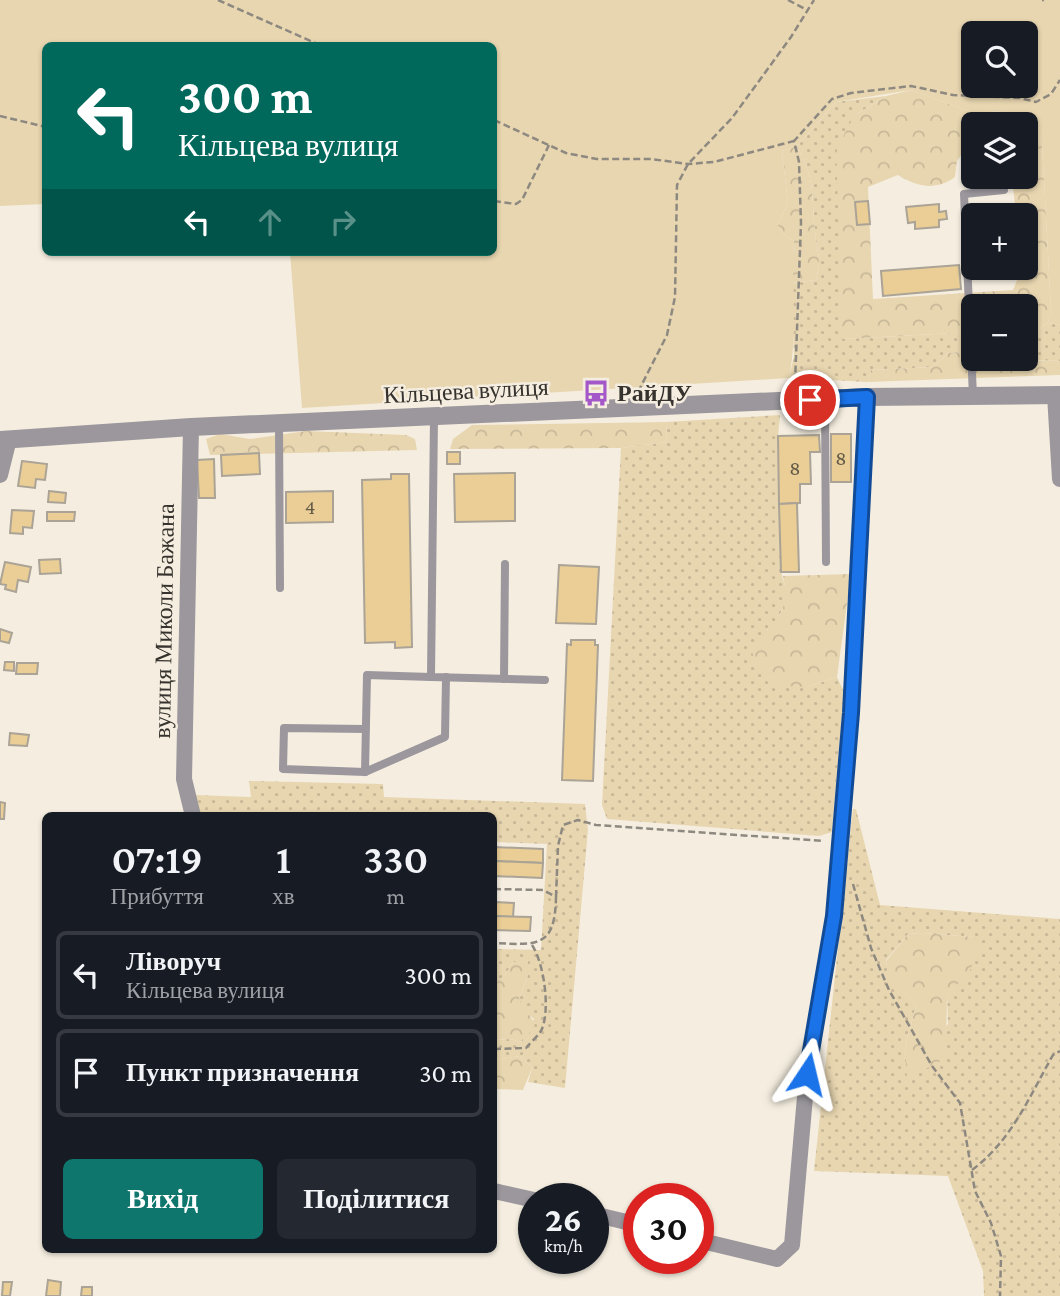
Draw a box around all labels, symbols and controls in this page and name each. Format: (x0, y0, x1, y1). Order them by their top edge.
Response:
map controls (961, 21, 1038, 371)
button: search (961, 21, 1038, 98)
text: 300 m (178, 69, 312, 124)
icon: left (63, 70, 154, 161)
button: layers (961, 112, 1038, 189)
text: Кільцева вулиця (178, 127, 399, 163)
icon: left (178, 203, 216, 241)
icon: ahead (251, 203, 289, 241)
icon: right (324, 203, 362, 241)
button: + (961, 203, 1038, 280)
button: − (961, 294, 1038, 371)
pin (780, 370, 840, 430)
street label: Кільцева вулиця (383, 373, 549, 408)
bus stop icon: РайДУ (581, 378, 611, 408)
place label: РайДУ (617, 379, 692, 406)
icon: arrive (791, 381, 829, 419)
house number: 8 (835, 446, 847, 470)
house number: 8 (789, 456, 801, 480)
house number: 4 (305, 495, 315, 519)
street label: вулиця Миколи Бажана (148, 503, 179, 739)
text: 07:19 (112, 835, 203, 882)
text: 1 (276, 835, 291, 882)
text: 330 (363, 835, 428, 882)
text: Прибуття (111, 883, 204, 909)
text: хв (272, 883, 295, 909)
text: m (387, 883, 405, 909)
text: Ліворуч (126, 947, 221, 976)
icon: left (67, 956, 105, 994)
text: 300 m (404, 961, 472, 990)
text: Кільцева вулиця (126, 977, 285, 1003)
position arrow (770, 1037, 844, 1111)
icon: arrive (67, 1054, 105, 1092)
text: Пункт призначення (126, 1058, 359, 1087)
text: 30 m (419, 1059, 472, 1088)
button: Вихід (63, 1159, 263, 1239)
button: Поділитися (277, 1159, 476, 1239)
speed limit sign: 30 (623, 1183, 714, 1274)
text: 26 (545, 1200, 582, 1239)
text: km/h (544, 1236, 583, 1256)

